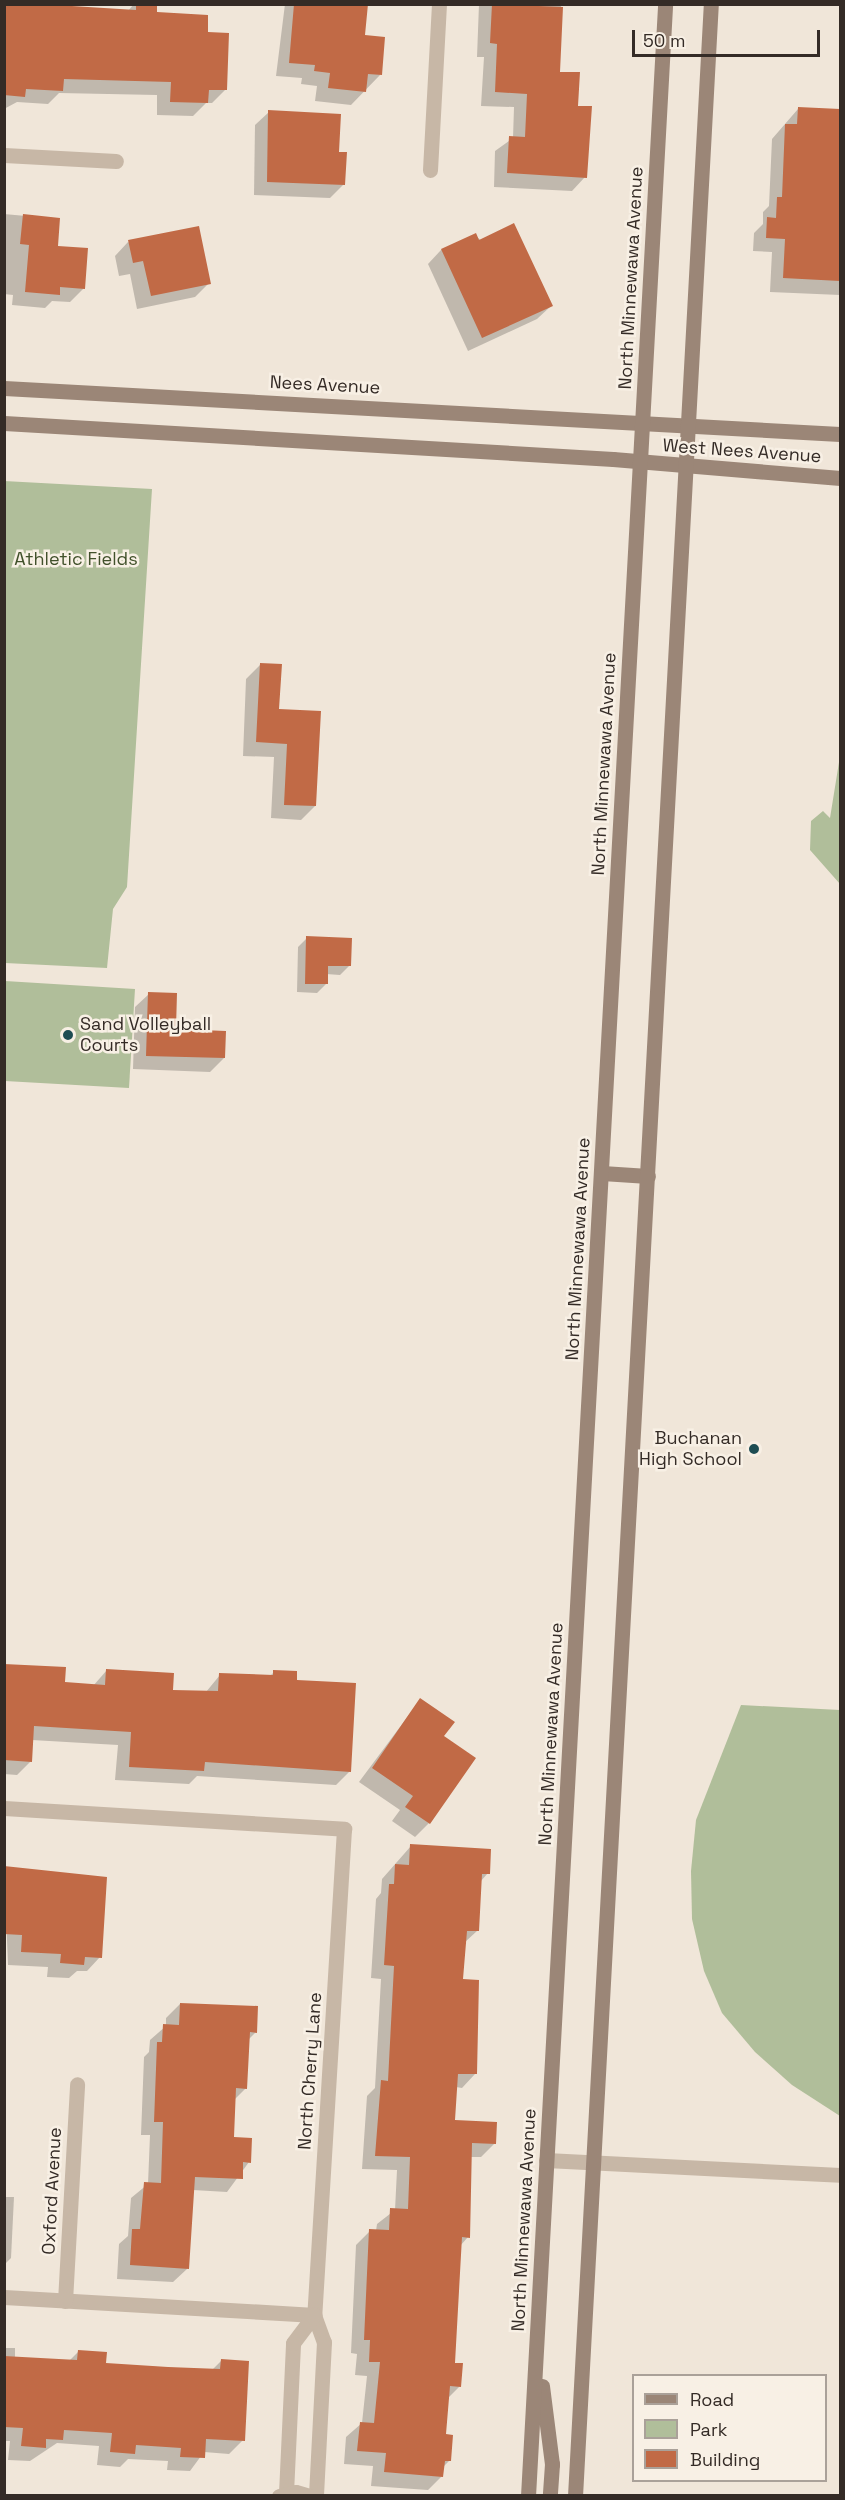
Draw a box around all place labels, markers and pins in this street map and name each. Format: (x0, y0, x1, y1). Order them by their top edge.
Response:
place label: Sand Volleyball Courts (80, 1014, 211, 1056)
marker: Sand Volleyball Courts (61, 1028, 75, 1042)
place label: Buchanan High School (639, 1428, 742, 1470)
marker: Buchanan High School (747, 1442, 761, 1456)

